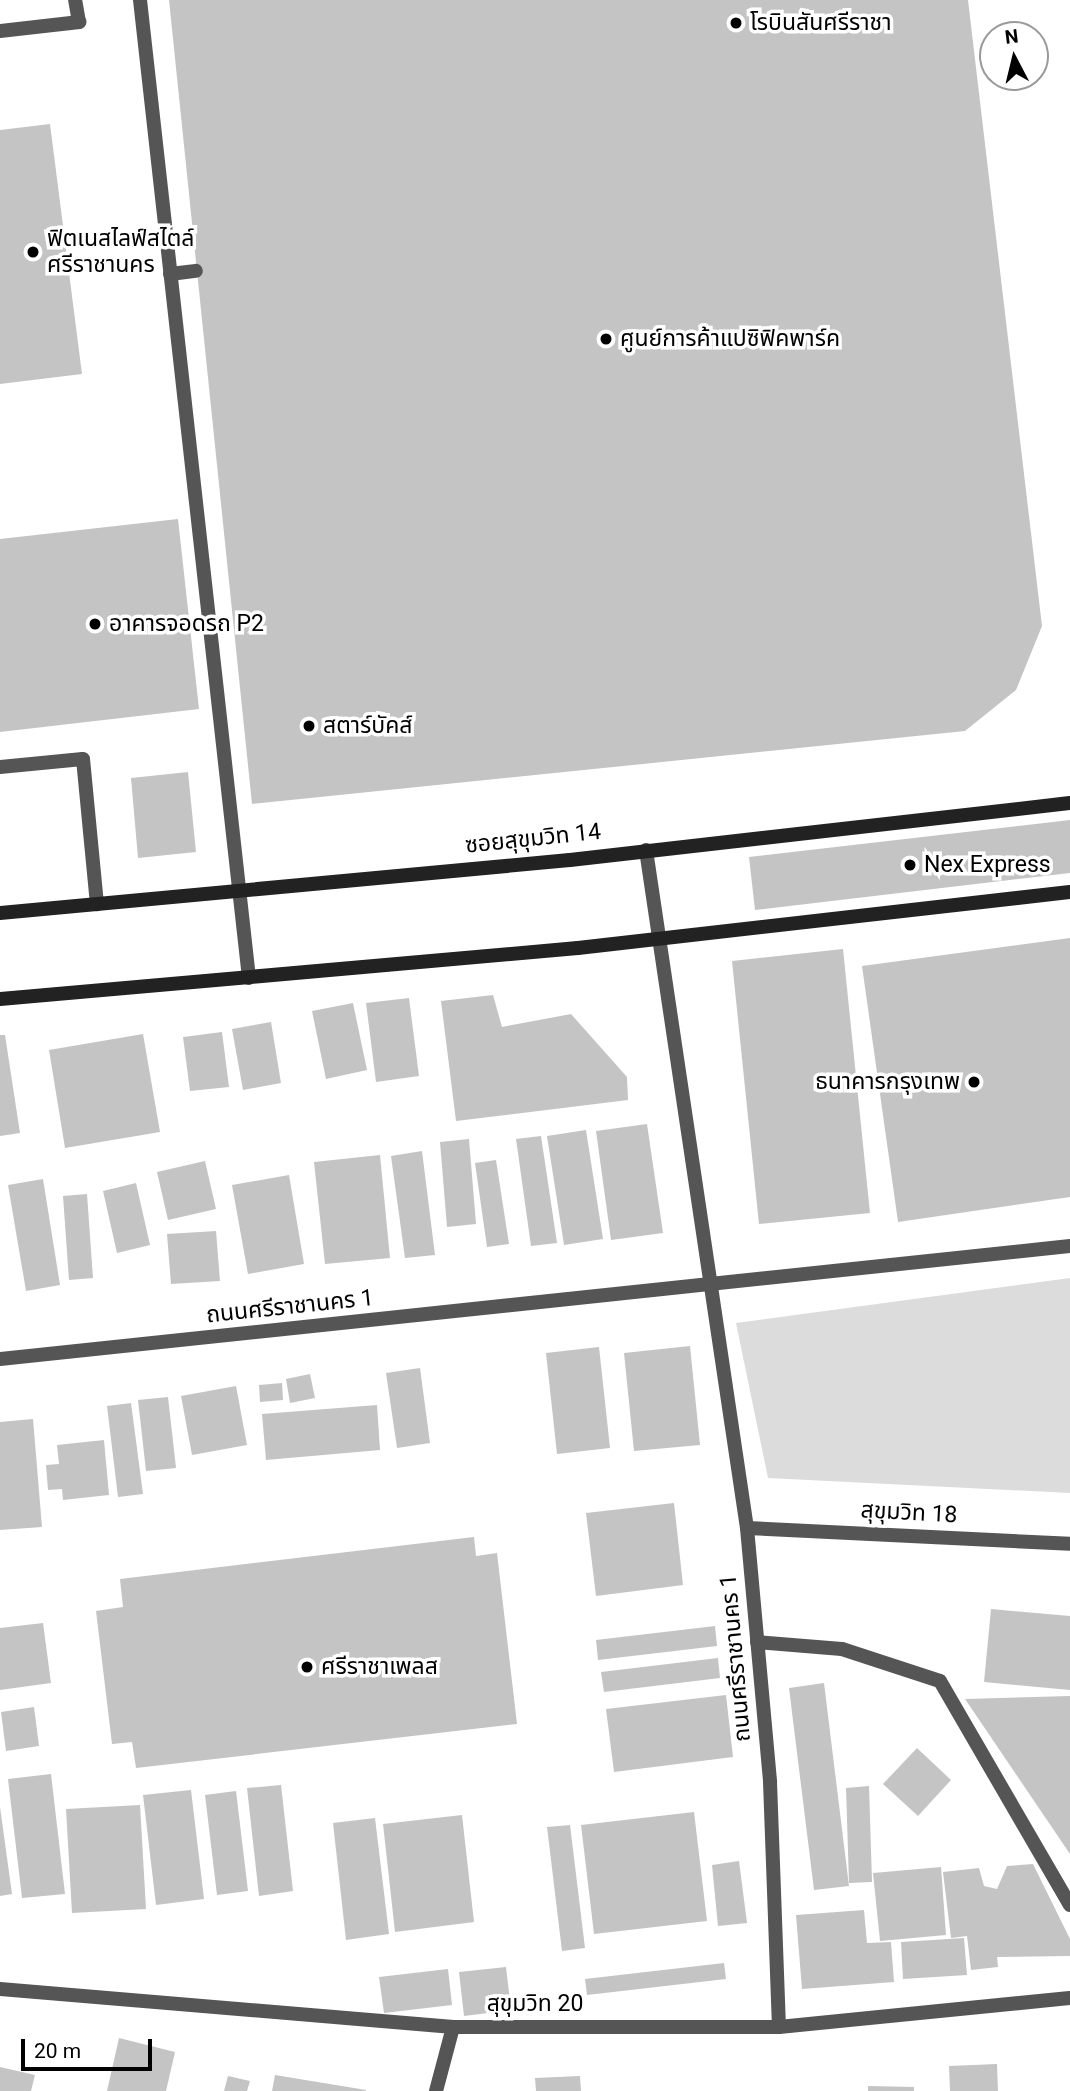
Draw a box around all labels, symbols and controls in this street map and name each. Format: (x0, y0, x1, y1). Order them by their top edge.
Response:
place label: โรบินสันศรีราชา (750, 9, 892, 37)
marker: โรบินสันศรีราชา (728, 15, 744, 31)
north arrow (979, 21, 1049, 91)
text: N (1004, 24, 1020, 49)
place label: ฟิตเนสไลฟ์สไตล์ ศรีราชานคร (47, 225, 194, 279)
marker: ฟิตเนสไลฟ์สไตล์ ศรีราชานคร (25, 244, 41, 260)
place label: ศูนย์การค้าแปซิฟิคพาร์ค (620, 325, 840, 353)
marker: ศูนย์การค้าแปซิฟิคพาร์ค (598, 331, 614, 347)
place label: อาคารจอดรถ P2 (109, 610, 264, 638)
marker: อาคารจอดรถ P2 (87, 616, 103, 632)
place label: สตาร์บัคส์ (323, 712, 413, 740)
marker: สตาร์บัคส์ (301, 718, 317, 734)
street label: ซอยสุขุมวิท 14 (464, 818, 602, 860)
place label: Nex Express (924, 851, 1051, 879)
marker: Nex Express (902, 857, 918, 873)
place label: ธนาคารกรุงเทพ (815, 1068, 960, 1096)
marker: ธนาคารกรุงเทพ (966, 1074, 982, 1090)
street label: ถนนศรีราชานคร 1 (205, 1284, 375, 1330)
street label: สุขุมวิท 18 (860, 1497, 958, 1529)
street label: ถนนศรีราชานคร 1 (715, 1573, 757, 1743)
place label: ศรีราชาเพลส (321, 1653, 438, 1681)
marker: ศรีราชาเพลส (299, 1659, 315, 1675)
street label: สุขุมวิท 20 (487, 1990, 583, 2018)
scale bar (24, 2024, 156, 2068)
text: 20 m (34, 2039, 81, 2063)

